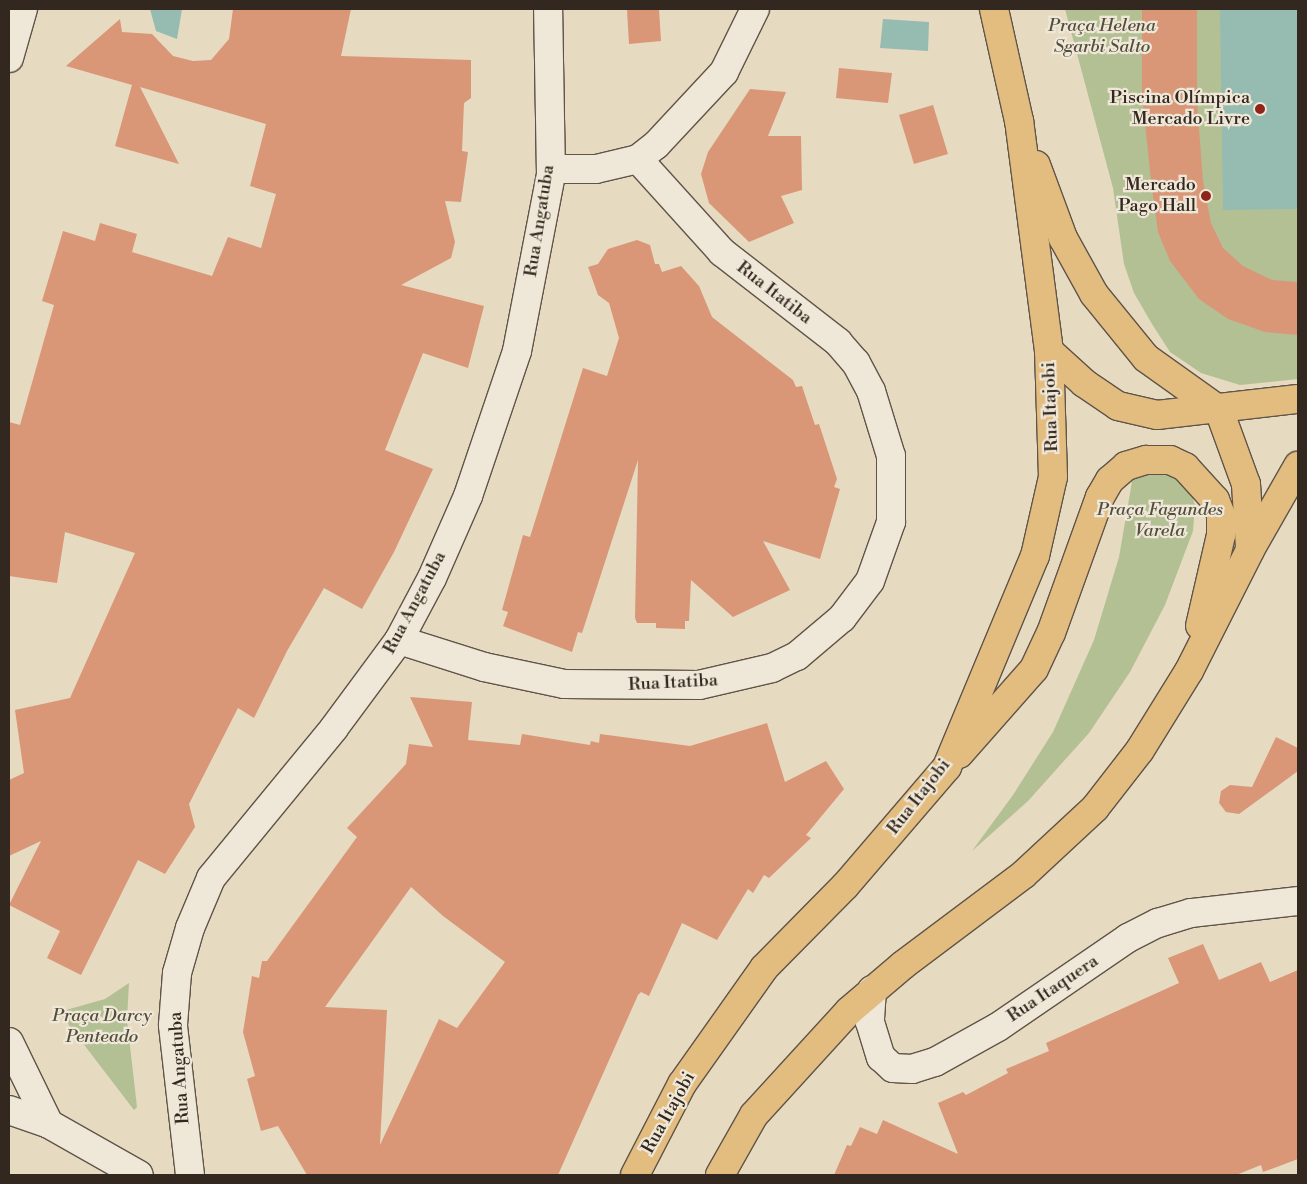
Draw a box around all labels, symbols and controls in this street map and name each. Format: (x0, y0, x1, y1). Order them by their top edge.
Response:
park label: Praça Helena Sgarbi Salto (1048, 16, 1156, 58)
place label: Piscina Olímpica Mercado Livre (1110, 88, 1250, 130)
marker: Piscina Olímpica Mercado Livre (1254, 103, 1266, 115)
street label: Rua Angatuba (520, 163, 560, 279)
place label: Mercado Pago Hall (1118, 175, 1196, 218)
marker: Mercado Pago Hall (1200, 190, 1212, 202)
street label: Rua Itatiba (732, 257, 816, 329)
street label: Rua Itajobi (1039, 362, 1063, 452)
park label: Praça Fagundes Varela (1097, 500, 1223, 542)
street label: Rua Angatuba (379, 548, 451, 658)
street label: Rua Itatiba (628, 670, 718, 696)
street label: Rua Itajobi (883, 755, 955, 839)
street label: Rua Itaquera (1003, 951, 1103, 1027)
park label: Praça Darcy Penteado (52, 1006, 152, 1048)
street label: Rua Angatuba (165, 1011, 195, 1125)
street label: Rua Itajobi (638, 1068, 700, 1158)

